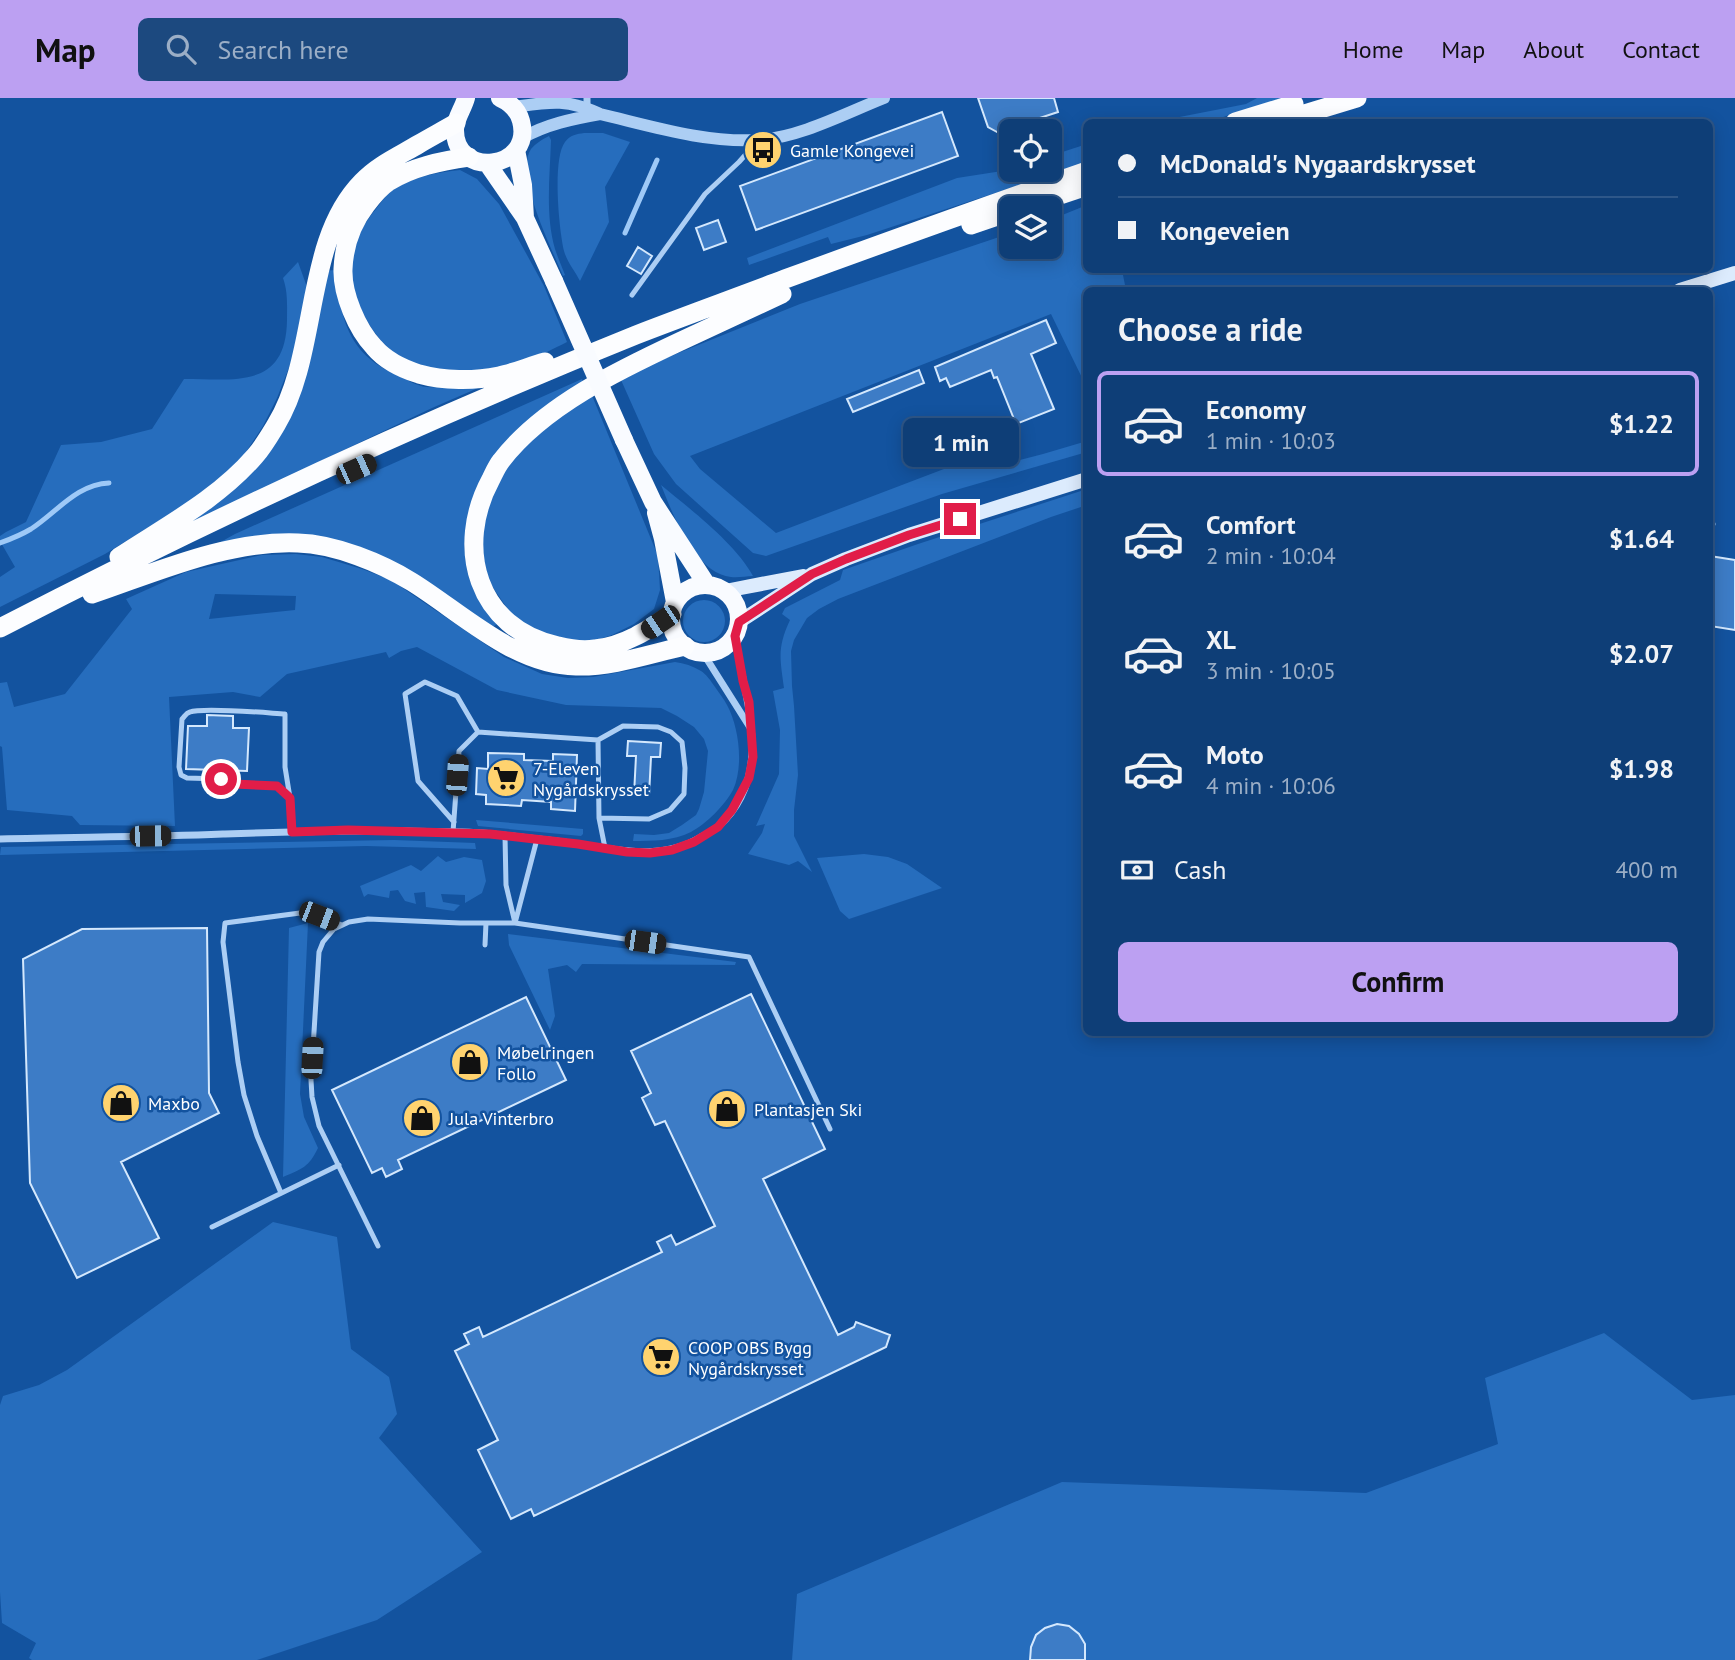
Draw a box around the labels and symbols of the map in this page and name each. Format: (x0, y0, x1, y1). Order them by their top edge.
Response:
bus stop icon: Gamle Kongevei (742, 129, 784, 171)
place label: Gamle Kongevei (790, 139, 914, 162)
callout: 1 min (902, 418, 1018, 466)
car (333, 451, 380, 487)
route end (944, 503, 976, 535)
car (637, 602, 684, 642)
car (446, 753, 469, 797)
supermarket icon: 7-Eleven Nygårdskrysset (485, 757, 527, 799)
place label: 7-Eleven Nygårdskrysset (533, 757, 649, 801)
route start (205, 763, 237, 795)
car (129, 825, 172, 847)
car (296, 899, 343, 933)
car (623, 929, 668, 955)
car (301, 1036, 324, 1080)
shop icon: Møbelringen Follo (449, 1041, 491, 1083)
place label: Møbelringen Follo (497, 1041, 594, 1085)
shop icon: Maxbo (100, 1082, 142, 1124)
shop icon: Plantasjen Ski (706, 1088, 748, 1130)
place label: Maxbo (148, 1092, 200, 1115)
shop icon: Jula Vinterbro (401, 1097, 443, 1139)
place label: Plantasjen Ski (754, 1098, 862, 1121)
place label: Jula Vinterbro (448, 1107, 554, 1130)
supermarket icon: COOP OBS Bygg Nygårdskrysset (640, 1336, 682, 1378)
place label: COOP OBS Bygg Nygårdskrysset (688, 1336, 812, 1380)

